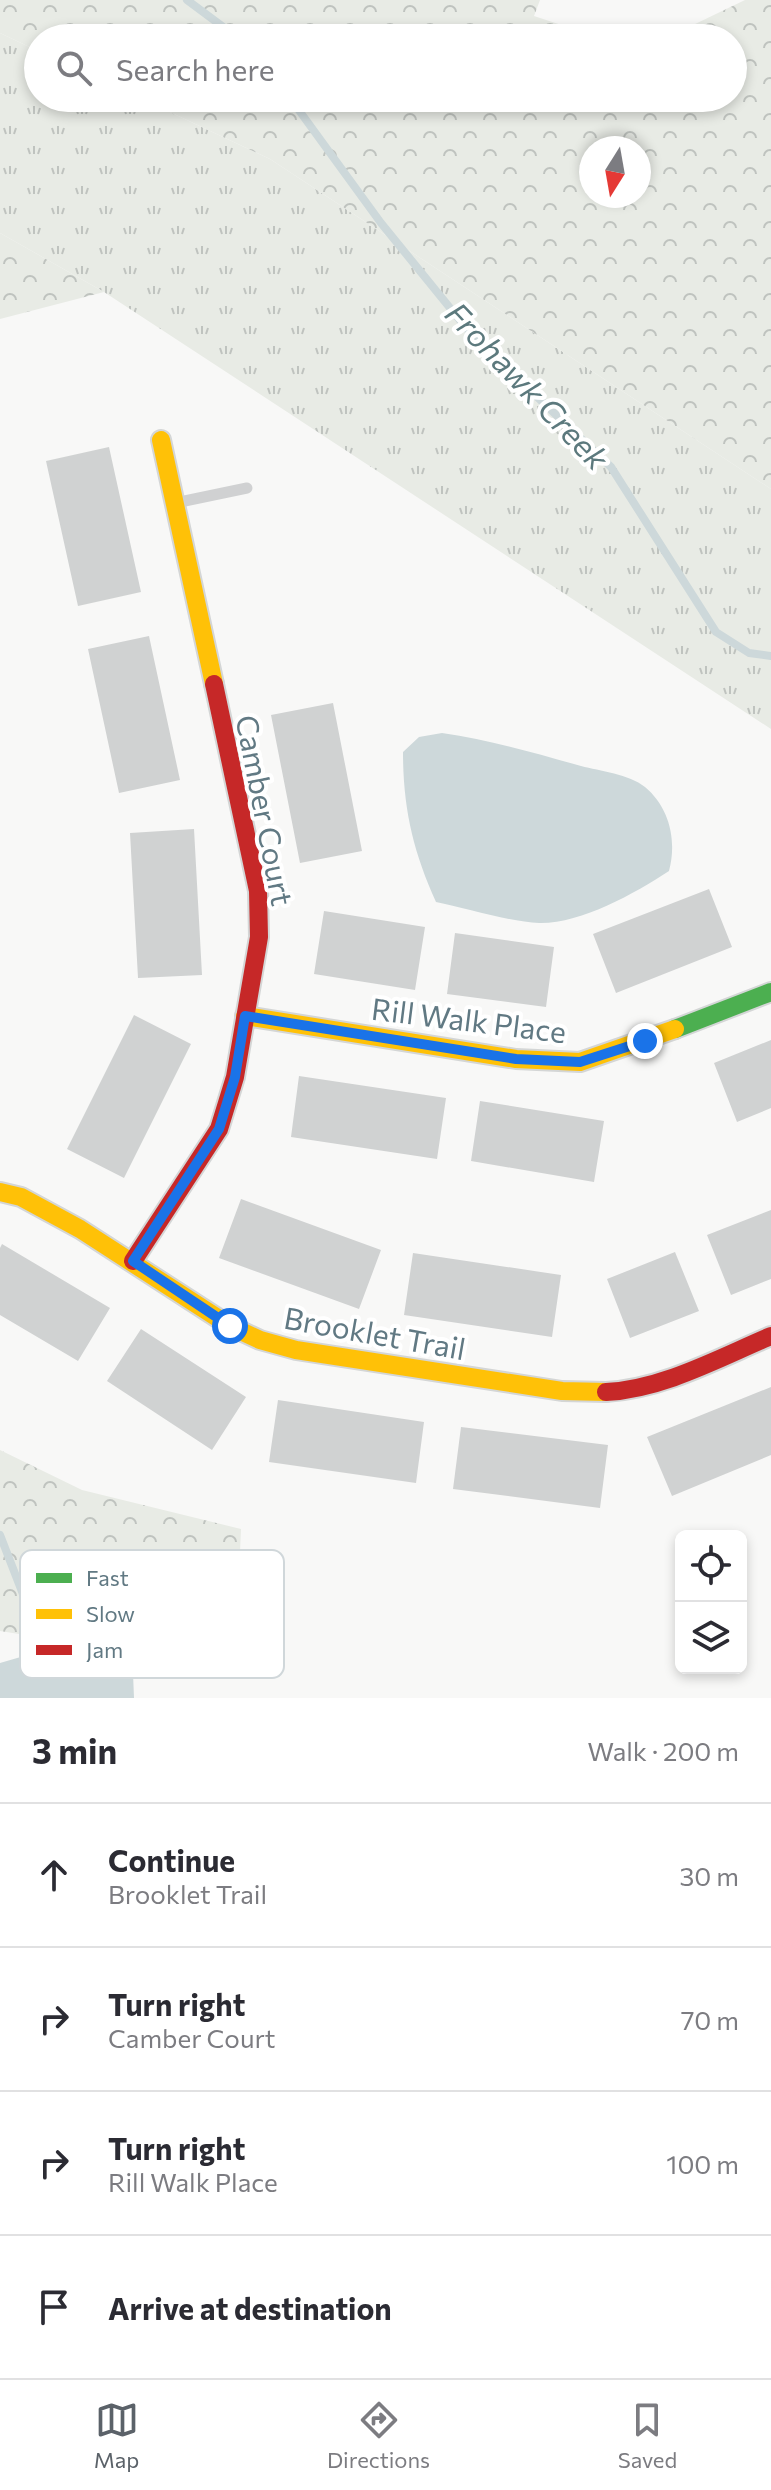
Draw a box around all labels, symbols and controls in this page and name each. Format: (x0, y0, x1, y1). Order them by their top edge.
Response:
search box (24, 24, 747, 112)
icon: search (52, 46, 96, 90)
text: Search here (116, 50, 275, 87)
north arrow (579, 136, 651, 208)
water label: Frohawk Creek (438, 293, 619, 478)
street label: Camber Court (229, 712, 303, 908)
street label: Rill Walk Place (370, 989, 568, 1049)
route end (627, 1023, 663, 1059)
street label: Brooklet Trail (281, 1298, 469, 1366)
route start (212, 1308, 248, 1344)
map controls (675, 1530, 747, 1674)
button: locate (675, 1530, 747, 1602)
legend (20, 1550, 284, 1678)
text: Fast (86, 1564, 129, 1591)
text: Slow (86, 1600, 135, 1627)
button: layers (675, 1602, 747, 1674)
text: Jam (86, 1636, 123, 1663)
text: 3 min (32, 1729, 117, 1771)
text: Walk · 200 m (588, 1735, 739, 1766)
text: Continue (108, 1841, 235, 1878)
icon: ahead (32, 1853, 76, 1897)
text: 30 m (680, 1860, 739, 1891)
text: Brooklet Trail (108, 1878, 267, 1909)
text: Turn right (108, 1985, 245, 2022)
icon: right (32, 1997, 76, 2041)
text: 70 m (681, 2004, 739, 2035)
text: Camber Court (108, 2022, 275, 2053)
text: Turn right (108, 2129, 245, 2166)
icon: right (32, 2141, 76, 2185)
text: 100 m (666, 2148, 739, 2179)
text: Rill Walk Place (108, 2166, 278, 2197)
icon: arrive (32, 2285, 76, 2329)
text: Arrive at destination (108, 2289, 392, 2326)
tab: Map (94, 2398, 139, 2473)
tab: Directions (327, 2398, 430, 2473)
tab: Saved (618, 2398, 677, 2473)

